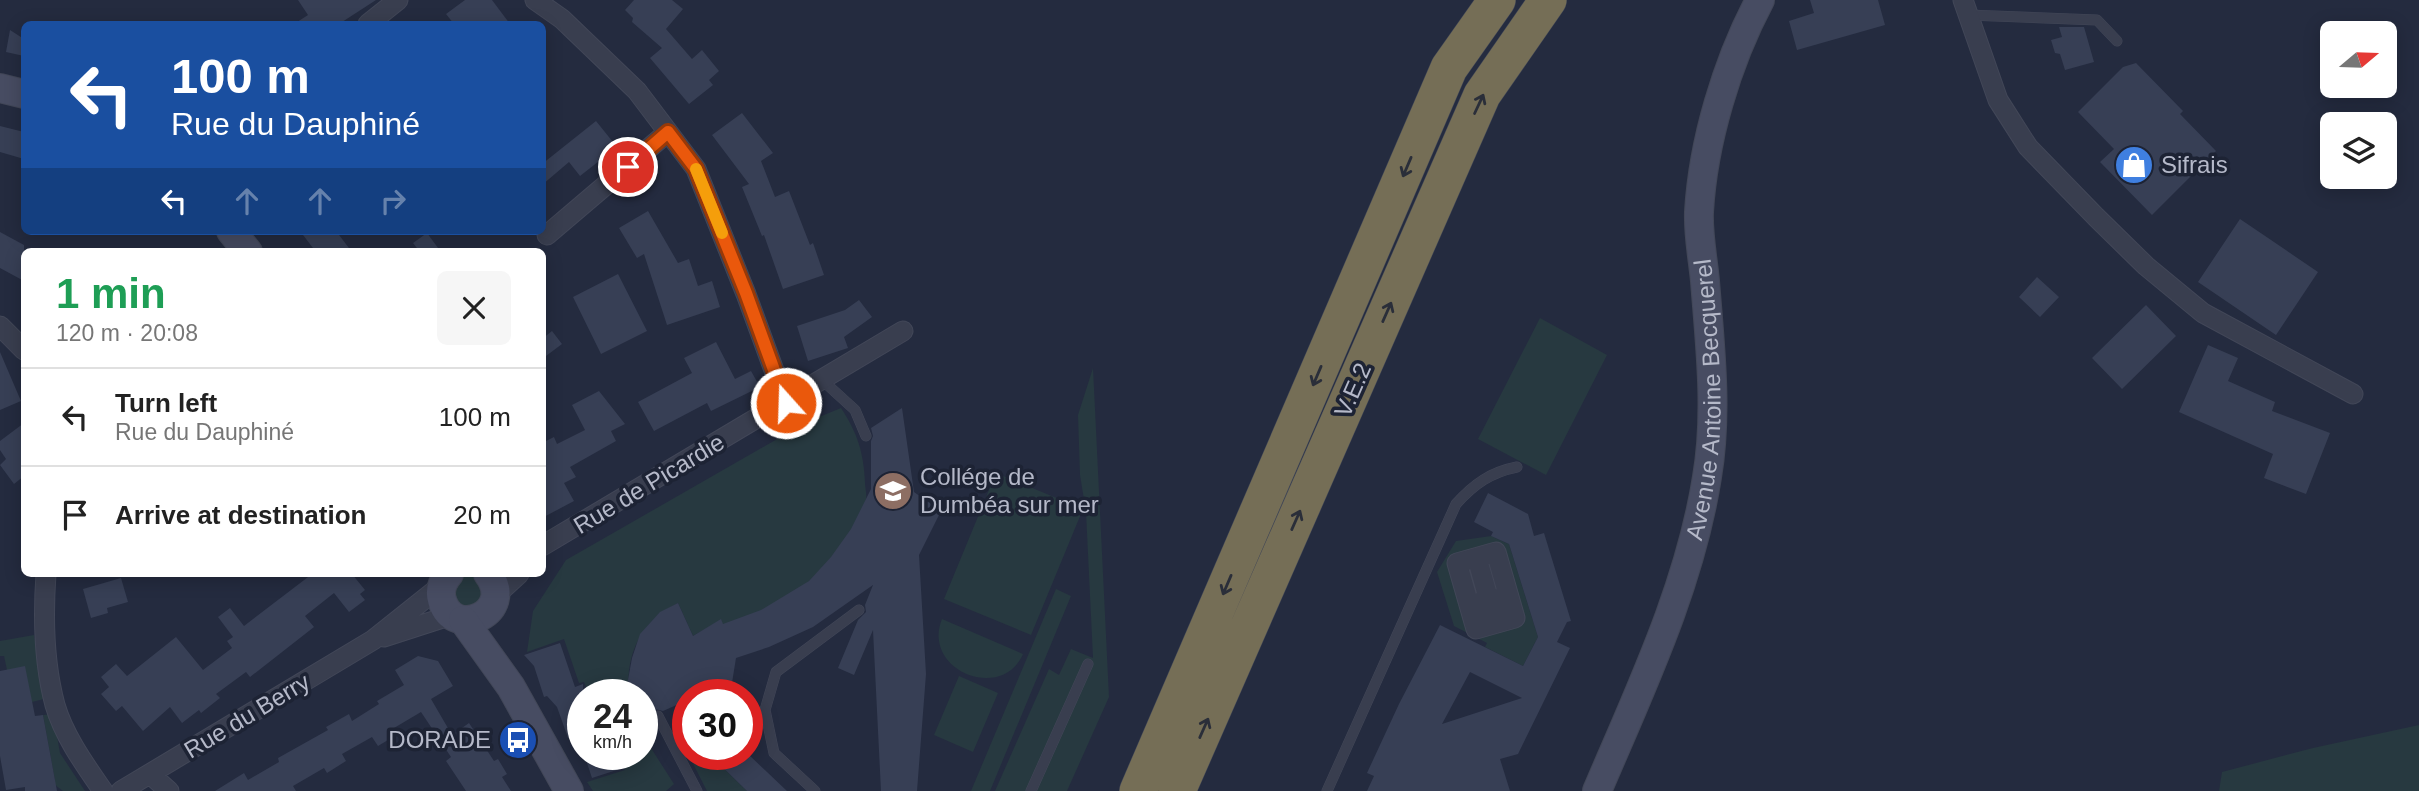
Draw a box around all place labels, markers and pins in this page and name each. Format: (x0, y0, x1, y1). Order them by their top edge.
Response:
pin (598, 137, 658, 197)
shop icon: Sifrais (2113, 144, 2155, 186)
place label: Sifrais (2161, 151, 2228, 178)
place label: Collége de Dumbéa sur mer (920, 463, 1099, 518)
school or university icon: Collége de Dumbéa sur mer (872, 470, 914, 512)
bus stop icon: DORADE (497, 719, 539, 761)
place label: DORADE (388, 726, 491, 753)

